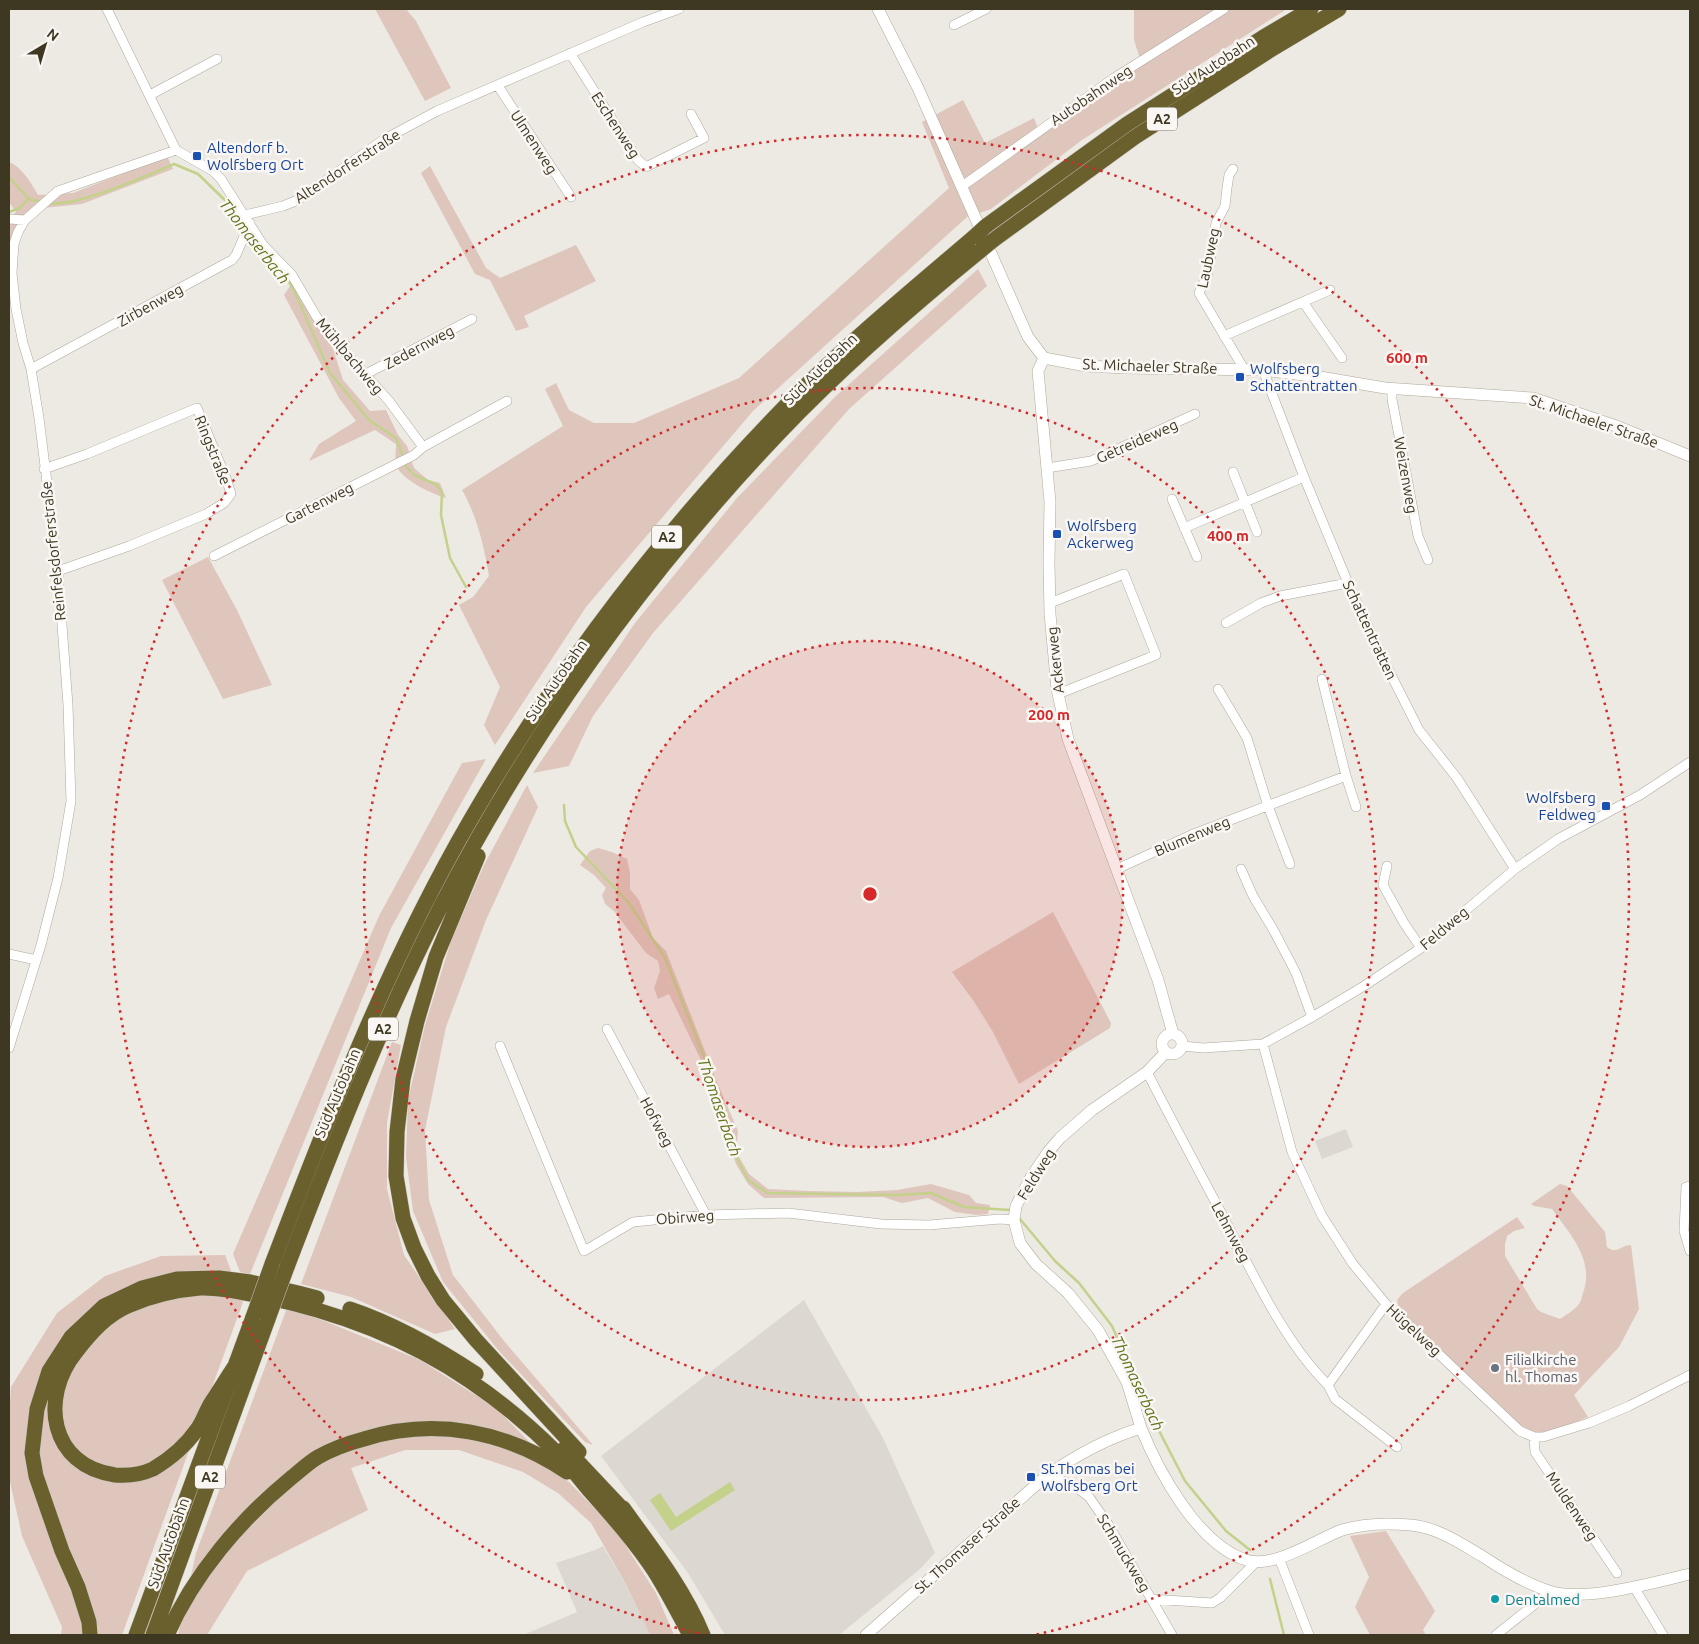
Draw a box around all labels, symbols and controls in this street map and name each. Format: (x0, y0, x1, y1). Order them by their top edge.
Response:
north arrow (20, 20, 70, 70)
text: N (44, 25, 62, 44)
street label: Süd Autobahn (1168, 32, 1258, 98)
street label: Autobahnweg (1047, 61, 1135, 129)
street label: Eschenweg (588, 89, 644, 161)
street label: Ulmenweg (507, 107, 561, 177)
road number: A2 (1147, 108, 1177, 130)
street label: Altendorferstraße (291, 126, 403, 206)
place label: Altendorf b. Wolfsberg Ort (207, 139, 304, 173)
marker: Altendorf b. Wolfsberg Ort (191, 150, 203, 162)
water label: Thomaserbach (216, 195, 294, 287)
street label: Laubweg (1193, 226, 1223, 290)
street label: Zirbenweg (114, 280, 186, 330)
street label: Mühlbachweg (313, 314, 387, 398)
street label: Zedernweg (381, 322, 457, 372)
street label: Süd Autobahn (780, 330, 860, 408)
text: 600 m (1386, 349, 1428, 366)
street label: St. Michaeler Straße (1082, 355, 1218, 377)
place label: Wolfsberg Schattentratten (1250, 360, 1358, 394)
marker: Wolfsberg Schattentratten (1234, 371, 1246, 383)
street label: St. Michaeler Straße (1527, 391, 1661, 451)
street label: Ringstraße (191, 413, 235, 487)
street label: Getreideweg (1094, 415, 1180, 467)
street label: Weizenweg (1391, 435, 1421, 515)
street label: Gartenweg (282, 478, 356, 528)
street label: Reinfelsdorferstraße (37, 480, 69, 622)
place label: Wolfsberg Ackerweg (1067, 517, 1137, 551)
road number: A2 (652, 526, 682, 548)
text: 400 m (1207, 527, 1249, 544)
marker: Wolfsberg Ackerweg (1051, 528, 1063, 540)
street label: Schattentratten (1340, 578, 1400, 682)
street label: Ackerweg (1043, 626, 1067, 694)
street label: Süd Autobahn (522, 636, 590, 724)
text: 200 m (1028, 706, 1070, 723)
place label: Wolfsberg Feldweg (1526, 789, 1596, 823)
marker: Wolfsberg Feldweg (1600, 800, 1612, 812)
street label: Blumenweg (1152, 812, 1232, 860)
centre of rings (861, 885, 879, 903)
street label: Feldweg (1417, 903, 1471, 953)
road number: A2 (368, 1018, 398, 1040)
street label: Süd Autobahn (311, 1046, 363, 1140)
water label: Thomaserbach (695, 1055, 745, 1159)
street label: Hofweg (637, 1094, 677, 1150)
street label: Feldweg (1014, 1145, 1058, 1203)
street label: Lehmweg (1208, 1199, 1254, 1265)
street label: Obirweg (655, 1206, 715, 1228)
street label: Hügelweg (1383, 1300, 1445, 1360)
water label: Thomaserbach (1108, 1333, 1168, 1433)
place label: Filialkirche hl. Thomas (1505, 1351, 1578, 1385)
marker: Filialkirche hl. Thomas (1489, 1362, 1501, 1374)
place label: St.Thomas bei Wolfsberg Ort (1041, 1460, 1138, 1494)
road number: A2 (195, 1465, 225, 1488)
street label: Muldenweg (1543, 1468, 1601, 1544)
marker: St.Thomas bei Wolfsberg Ort (1025, 1471, 1037, 1483)
street label: St. Thomaser Straße (911, 1493, 1023, 1597)
street label: Süd Autobahn (144, 1495, 192, 1591)
street label: Schmuckweg (1094, 1511, 1154, 1595)
place label: Dentalmed (1505, 1591, 1580, 1608)
marker: Dentalmed (1489, 1593, 1501, 1605)

